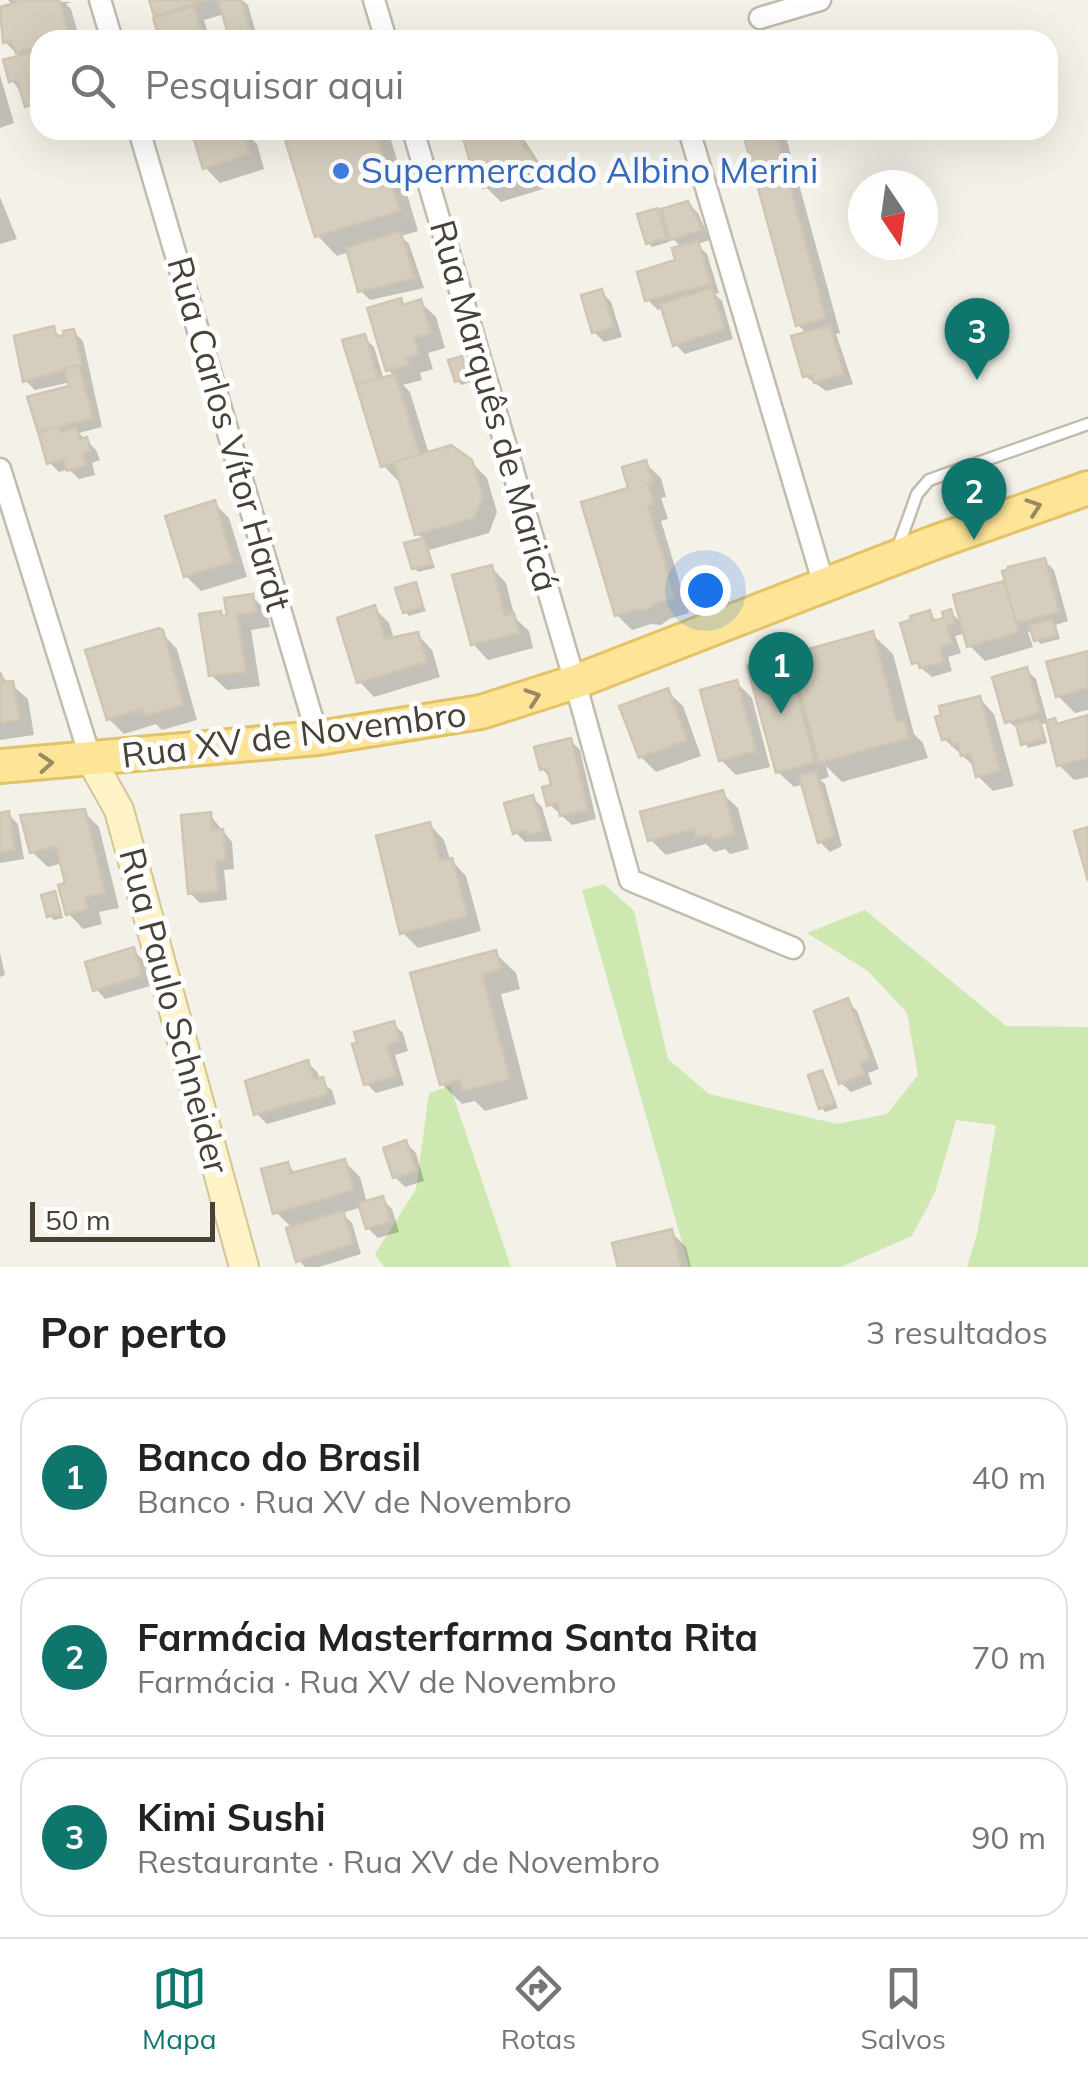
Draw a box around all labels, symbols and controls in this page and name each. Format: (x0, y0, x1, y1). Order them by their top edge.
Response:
search box (30, 30, 1058, 140)
icon: search (65, 58, 120, 113)
text: Pesquisar aqui (145, 61, 404, 109)
place label: Supermercado Albino Merini (361, 148, 818, 192)
marker: Supermercado Albino Merini (330, 160, 352, 182)
north arrow (848, 170, 938, 260)
street label: Rua Marquês de Maricá (421, 215, 569, 597)
street label: Rua Carlos Vítor Hardt (158, 251, 302, 616)
pin: 3 (944, 298, 1010, 380)
pin: 2 (942, 458, 1006, 540)
one-way arrow (1024, 498, 1041, 519)
your location (680, 565, 731, 616)
pin: 1 (748, 632, 814, 714)
one-way arrow (524, 688, 541, 708)
street label: Rua XV de Novembro (119, 691, 469, 777)
one-way arrow (38, 753, 54, 774)
street label: Rua Paulo Schneider (110, 843, 240, 1179)
scale bar (30, 1197, 215, 1242)
text: 50 m (45, 1202, 111, 1237)
text: Por perto (40, 1306, 227, 1359)
text: 3 resultados (866, 1312, 1048, 1352)
text: Banco do Brasil (137, 1433, 421, 1481)
text: 1 (65, 1457, 84, 1497)
text: 40 m (971, 1457, 1046, 1497)
text: Banco · Rua XV de Novembro (137, 1481, 572, 1521)
text: Farmácia Masterfarma Santa Rita (137, 1613, 758, 1661)
text: 2 (65, 1637, 84, 1677)
text: 70 m (971, 1637, 1046, 1677)
text: Farmácia · Rua XV de Novembro (137, 1661, 617, 1701)
text: Kimi Sushi (137, 1793, 326, 1841)
text: 3 (65, 1817, 84, 1857)
text: 90 m (971, 1817, 1046, 1857)
text: Restaurante · Rua XV de Novembro (137, 1841, 660, 1881)
tab: Mapa (142, 1961, 217, 2056)
tab: Rotas (501, 1961, 576, 2056)
tab: Salvos (860, 1961, 946, 2056)

